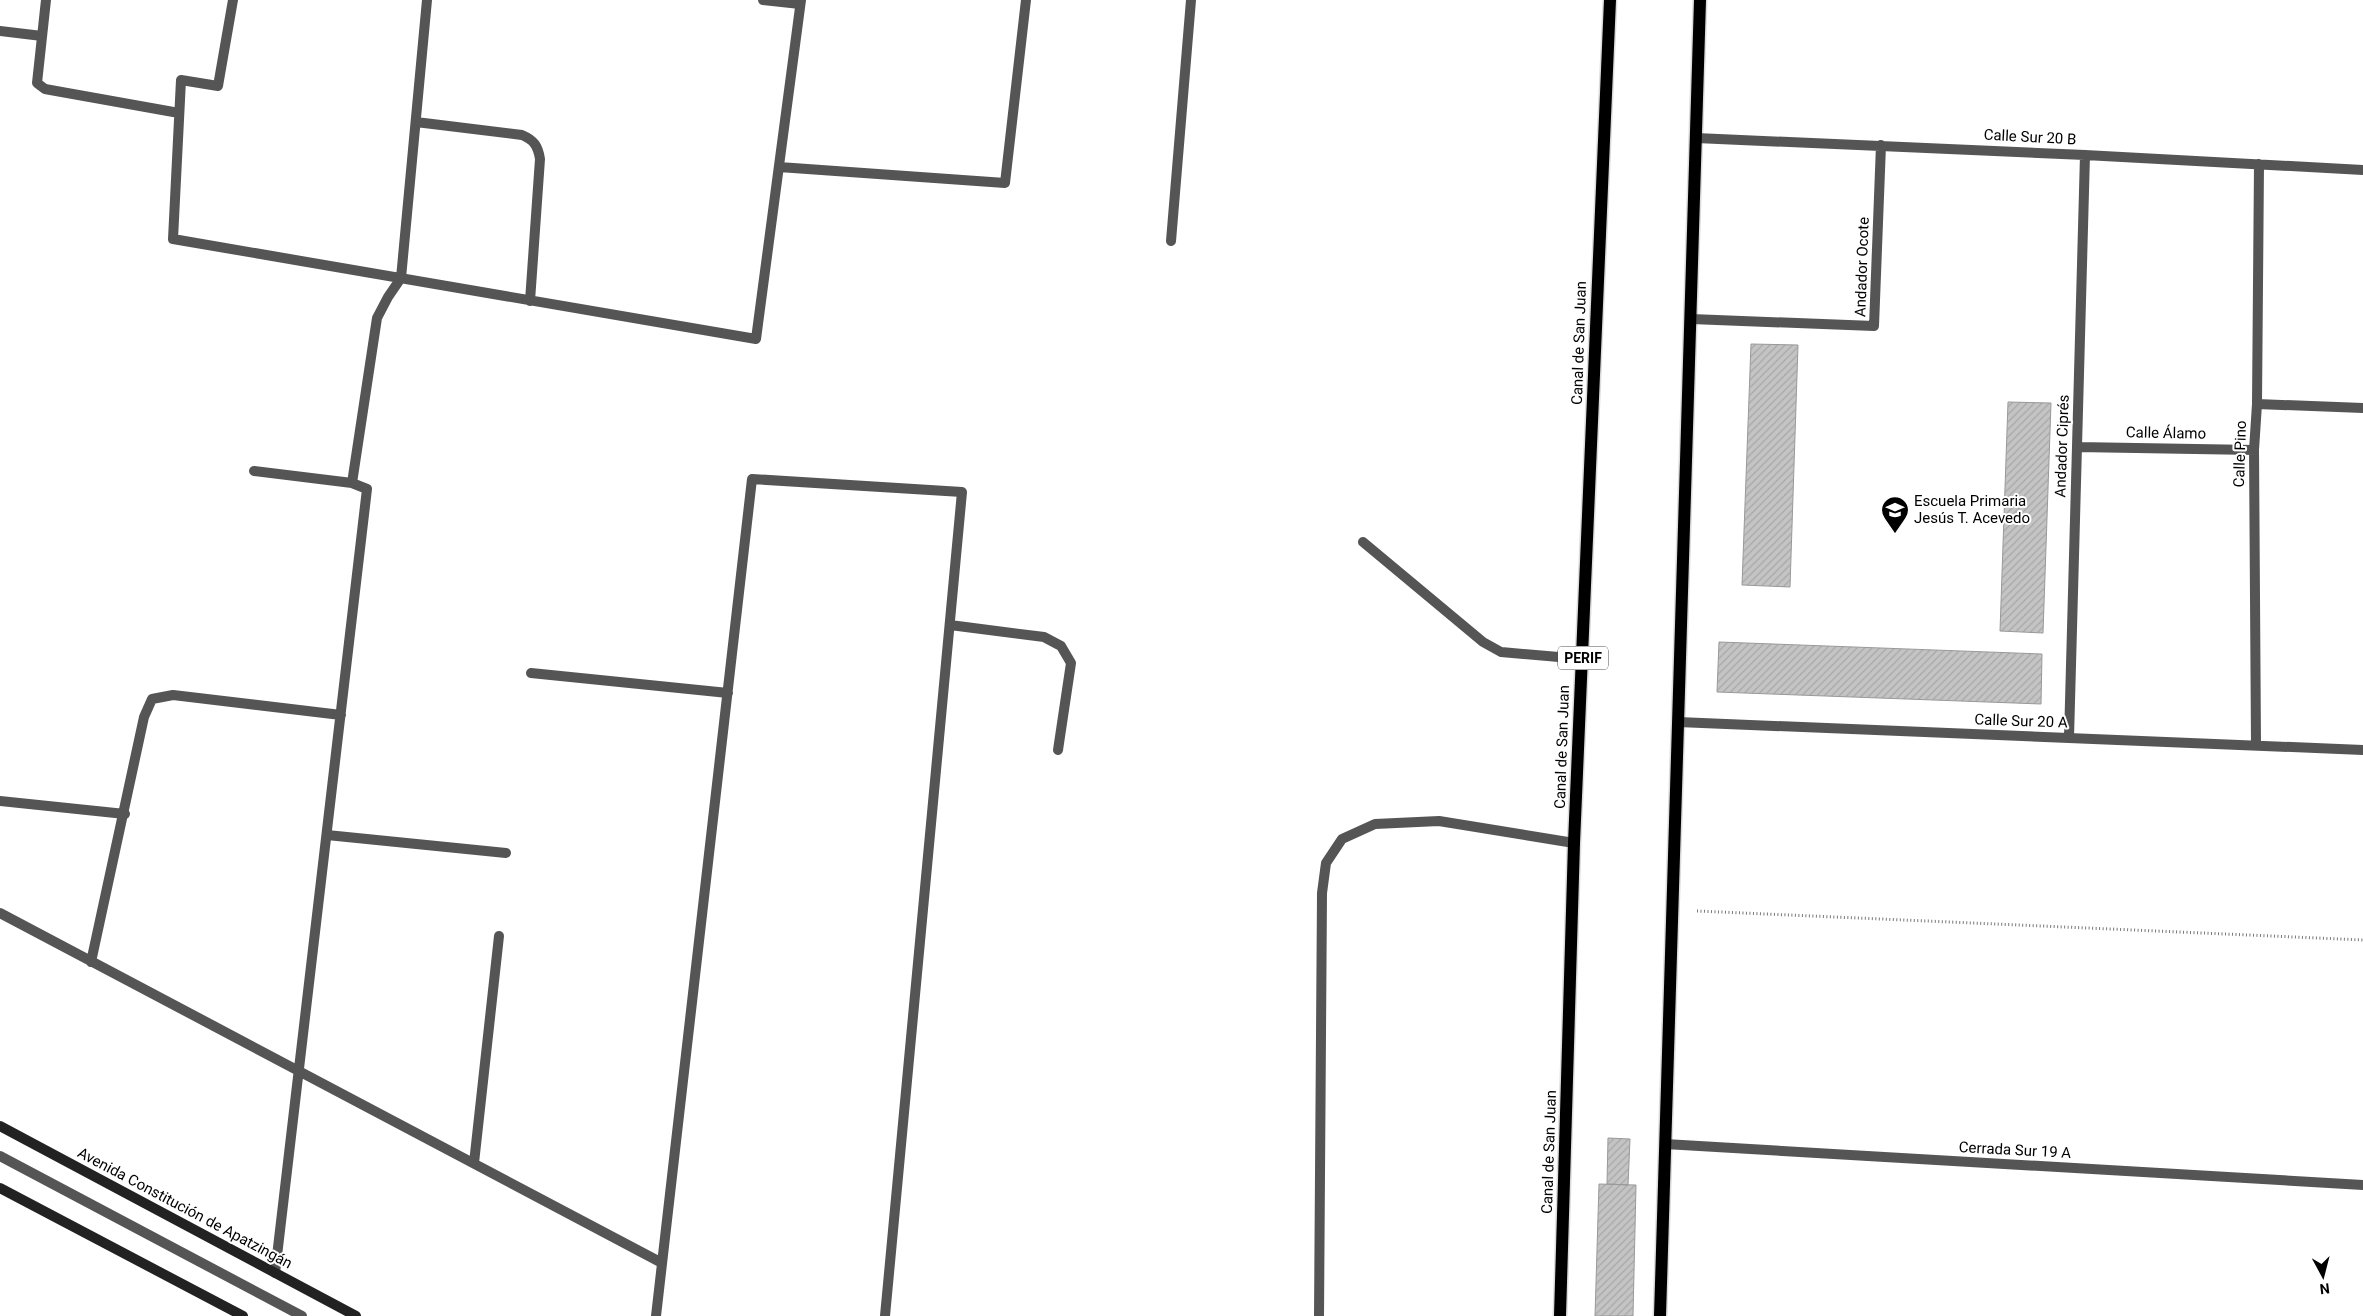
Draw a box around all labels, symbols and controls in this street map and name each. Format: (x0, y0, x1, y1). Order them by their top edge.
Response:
street label: Calle Sur 20 B (1983, 126, 2077, 148)
street label: Andador Ocote (1851, 217, 1873, 317)
street label: Canal de San Juan (1568, 281, 1590, 405)
street label: Andador Ciprés (2051, 394, 2073, 498)
street label: Calle Pino (2230, 420, 2250, 488)
street label: Calle Álamo (2126, 423, 2206, 443)
place label: Escuela Primaria Jesús T. Acevedo (1914, 492, 2030, 527)
school or university icon: Escuela Primaria Jesús T. Acevedo (1880, 495, 1910, 534)
road number: PERIF (1558, 646, 1608, 670)
street label: Canal de San Juan (1551, 685, 1573, 809)
street label: Calle Sur 20 A (1974, 710, 2068, 732)
street label: Canal de San Juan (1538, 1090, 1560, 1214)
street label: Cerrada Sur 19 A (1958, 1138, 2072, 1162)
street label: Avenida Constitución de Apatzingán (75, 1144, 295, 1272)
north arrow (2298, 1251, 2348, 1301)
text: N (2319, 1280, 2330, 1297)

